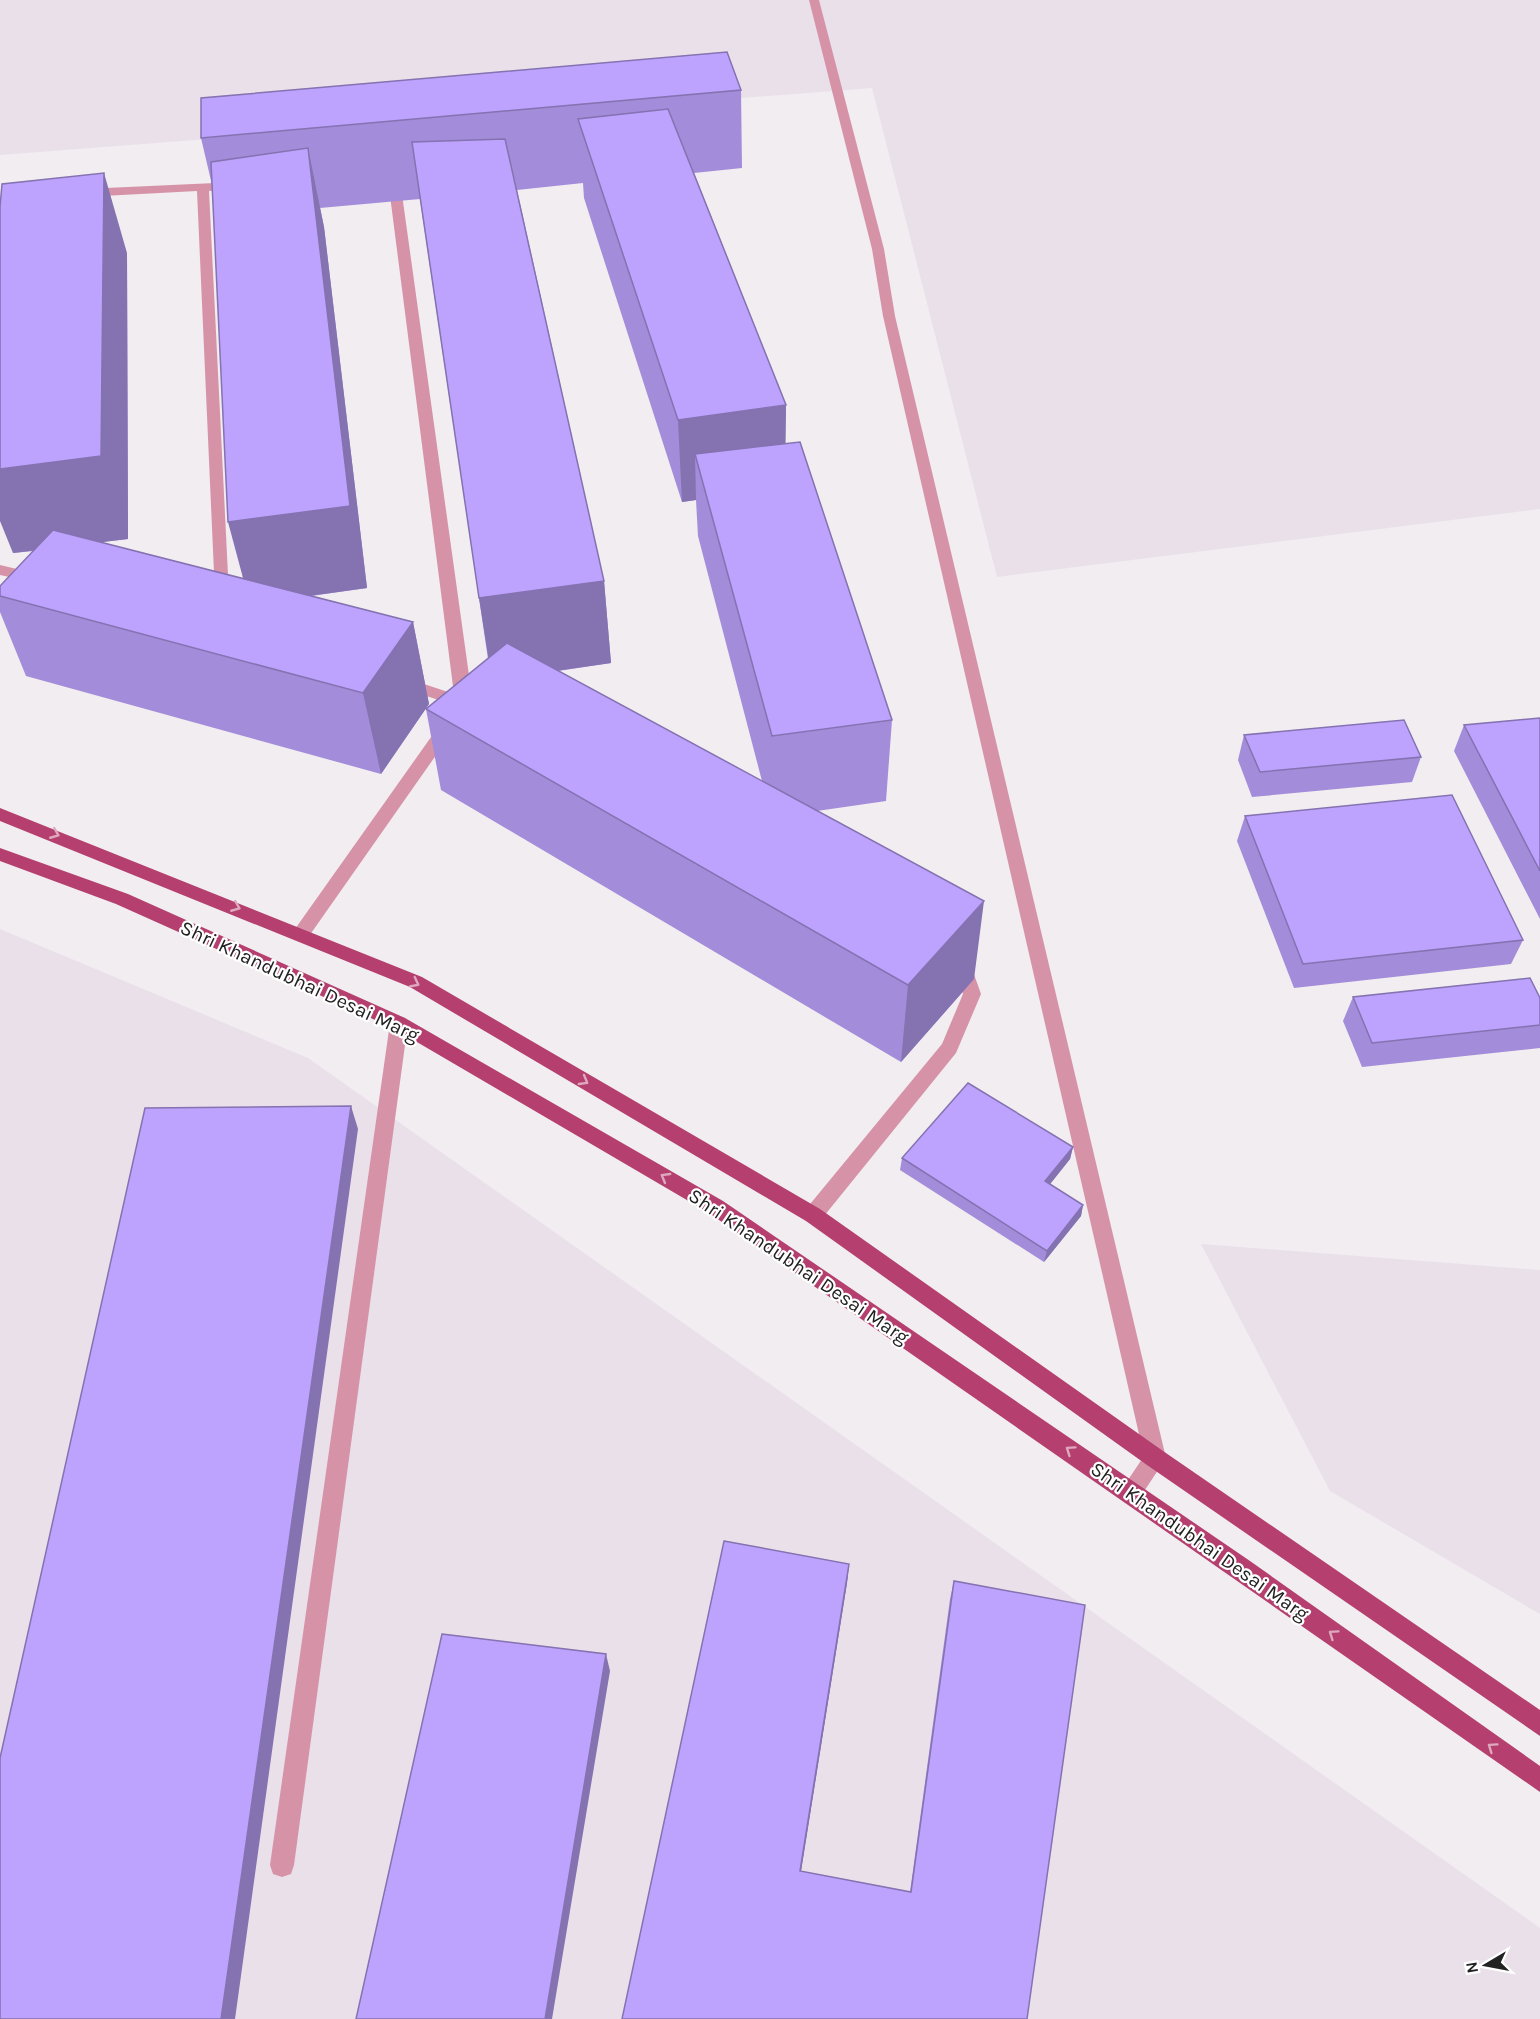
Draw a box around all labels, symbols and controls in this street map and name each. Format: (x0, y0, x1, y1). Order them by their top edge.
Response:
one-way arrow (49, 827, 60, 839)
one-way arrow (229, 900, 240, 912)
street label: Shri Khandubhai Desai Marg (177, 916, 423, 1047)
one-way arrow (409, 976, 420, 987)
one-way arrow (578, 1073, 588, 1085)
one-way arrow (661, 1172, 671, 1184)
street label: Shri Khandubhai Desai Marg (684, 1184, 913, 1349)
one-way arrow (1066, 1446, 1077, 1457)
street label: Shri Khandubhai Desai Marg (1086, 1457, 1313, 1626)
one-way arrow (1329, 1630, 1340, 1641)
one-way arrow (1488, 1743, 1499, 1754)
north arrow (1456, 1935, 1516, 1995)
text: N (1461, 1960, 1482, 1975)

